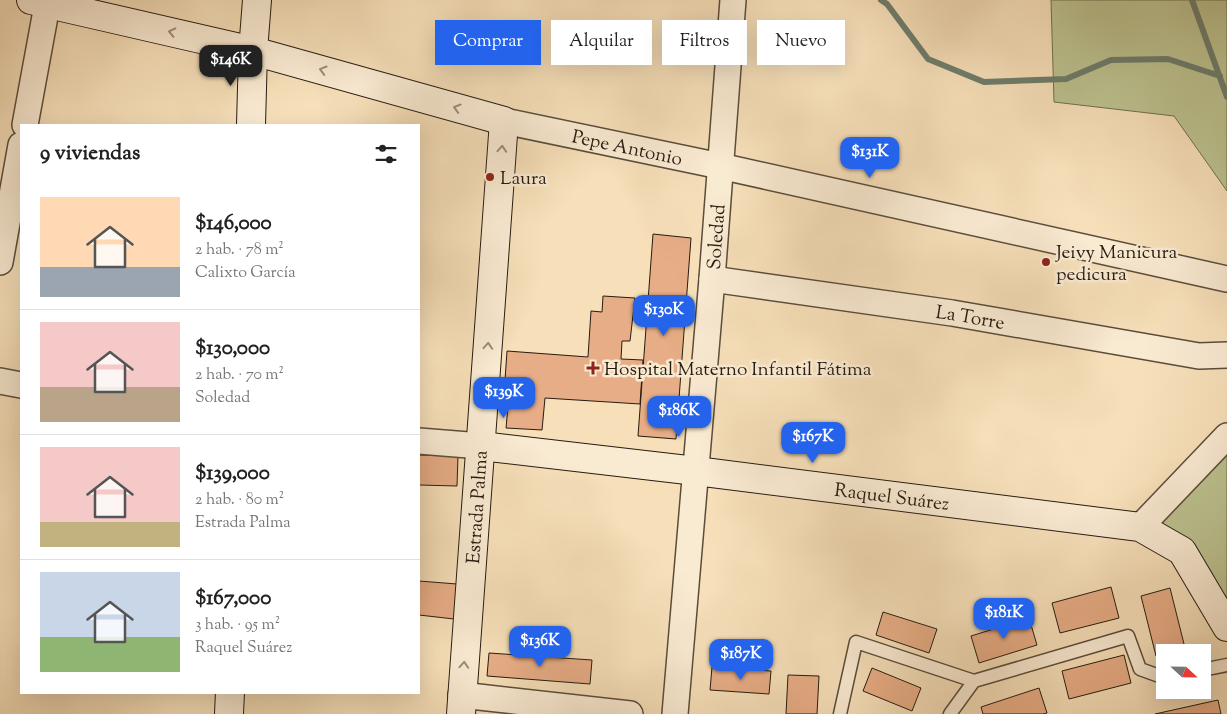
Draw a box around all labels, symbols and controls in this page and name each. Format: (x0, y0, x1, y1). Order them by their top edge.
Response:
chip: Comprar (435, 20, 541, 65)
chip: Alquilar (551, 20, 652, 65)
chip: Filtros (662, 20, 747, 65)
chip: Nuevo (757, 20, 845, 65)
one-way arrow (167, 27, 176, 38)
pin: $146K (196, 44, 266, 87)
text: $146K (210, 49, 252, 72)
one-way arrow (320, 66, 328, 76)
one-way arrow (453, 103, 462, 114)
street label: Pepe Antonio (569, 124, 685, 174)
pin: $131K (835, 136, 905, 179)
text: 9 viviendas (40, 139, 140, 169)
icon: filters (372, 140, 400, 168)
text: $131K (851, 141, 889, 164)
one-way arrow (497, 145, 508, 153)
place label: Laura (500, 166, 547, 193)
marker: Laura (484, 171, 496, 183)
street label: Soledad (702, 203, 734, 271)
text: $146,000 (195, 209, 272, 239)
icon: home (80, 217, 140, 277)
text: 2 hab. · 78 m² (195, 239, 284, 262)
place label: Jeivy Manicura pedicura (1055, 240, 1178, 289)
marker: Jeivy Manicura pedicura (1040, 256, 1052, 268)
text: Calixto García (195, 262, 296, 285)
pin: $130K (629, 294, 699, 337)
text: $130K (644, 299, 684, 322)
street label: La Torre (934, 300, 1007, 338)
text: $130,000 (195, 334, 270, 364)
icon: home (80, 342, 140, 402)
one-way arrow (482, 342, 493, 350)
place label: Hospital Materno Infantil Fátima (604, 357, 872, 384)
marker: Hospital Materno Infantil Fátima (586, 361, 600, 375)
text: 2 hab. · 70 m² (195, 364, 284, 387)
pin: $139K (469, 376, 539, 419)
text: $139K (484, 381, 524, 404)
text: Soledad (195, 387, 250, 410)
pin: $186K (644, 396, 714, 438)
text: $186K (658, 400, 700, 423)
pin: $167K (778, 422, 848, 464)
text: $167K (792, 426, 834, 449)
street label: Estrada Palma (461, 449, 496, 565)
text: $139,000 (195, 459, 270, 489)
icon: home (80, 467, 140, 527)
street label: Raquel Suárez (833, 478, 951, 519)
text: 2 hab. · 80 m² (195, 489, 284, 512)
text: Estrada Palma (195, 512, 291, 535)
text: $167,000 (195, 584, 271, 614)
icon: home (80, 592, 140, 652)
pin: $181K (969, 598, 1039, 640)
text: $181K (985, 602, 1024, 625)
text: 3 hab. · 95 m² (195, 614, 280, 637)
pin: $136K (505, 626, 575, 668)
text: $136K (520, 630, 560, 653)
text: Raquel Suárez (195, 637, 292, 660)
pin: $187K (706, 638, 776, 681)
text: $187K (720, 643, 762, 666)
north arrow (1156, 644, 1211, 699)
map controls (1156, 644, 1211, 699)
one-way arrow (458, 661, 469, 669)

